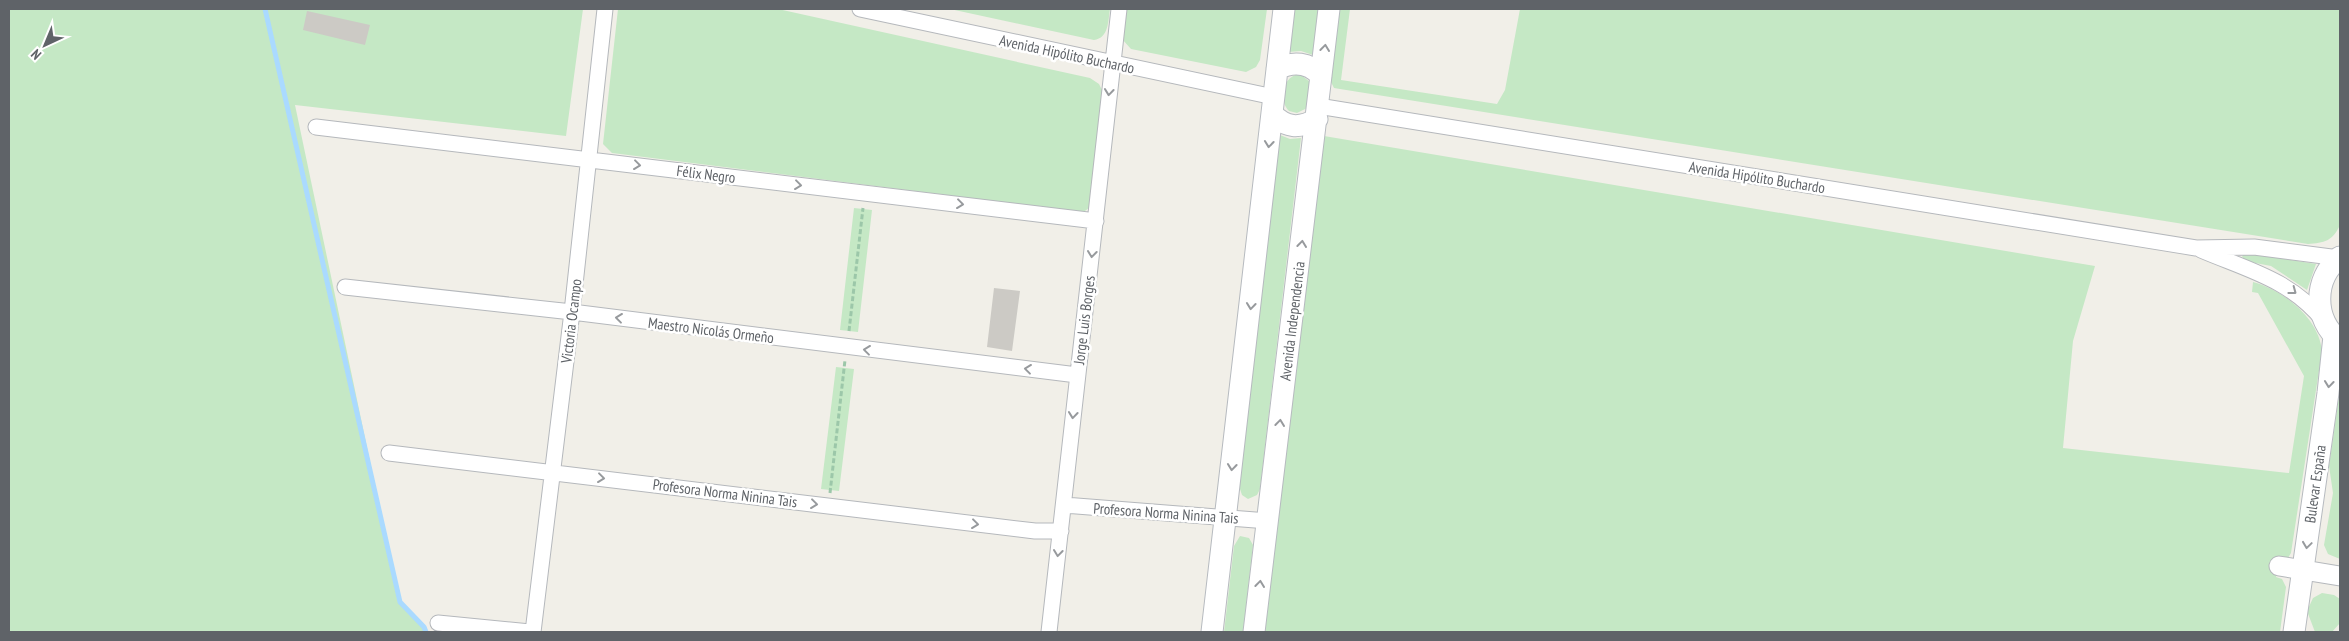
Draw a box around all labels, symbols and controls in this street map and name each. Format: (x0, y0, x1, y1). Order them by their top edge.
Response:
north arrow (20, 20, 70, 70)
street label: Avenida Hipólito Buchardo (998, 30, 1136, 78)
one-way arrow (1319, 43, 1330, 51)
text: N (27, 45, 45, 63)
one-way arrow (1104, 88, 1115, 96)
one-way arrow (1264, 140, 1275, 148)
street label: Avenida Hipólito Buchardo (1688, 157, 1826, 197)
one-way arrow (633, 159, 641, 170)
street label: Félix Negro (675, 161, 737, 187)
one-way arrow (795, 179, 803, 190)
one-way arrow (956, 198, 964, 209)
one-way arrow (1296, 240, 1307, 248)
one-way arrow (1087, 250, 1098, 258)
street label: Avenida Independencia (1275, 260, 1309, 382)
street label: Jorge Luis Borges (1069, 274, 1099, 367)
street label: Victoria Ocampo (556, 278, 586, 365)
one-way arrow (2287, 286, 2296, 294)
one-way arrow (1246, 302, 1257, 310)
one-way arrow (615, 313, 623, 324)
street label: Maestro Nicolás Ormeño (647, 313, 775, 347)
one-way arrow (863, 345, 871, 356)
one-way arrow (1024, 365, 1033, 375)
one-way arrow (2324, 380, 2335, 388)
one-way arrow (1068, 411, 1079, 419)
one-way arrow (1274, 418, 1285, 426)
street label: Bulevar España (2300, 444, 2330, 524)
one-way arrow (1227, 463, 1238, 471)
one-way arrow (597, 472, 605, 483)
street label: Profesora Norma Ninina Tais (652, 475, 798, 511)
one-way arrow (811, 498, 819, 509)
street label: Profesora Norma Ninina Tais (1093, 498, 1239, 528)
one-way arrow (972, 518, 980, 529)
one-way arrow (2302, 541, 2312, 549)
one-way arrow (1053, 550, 1064, 558)
one-way arrow (1254, 580, 1265, 588)

